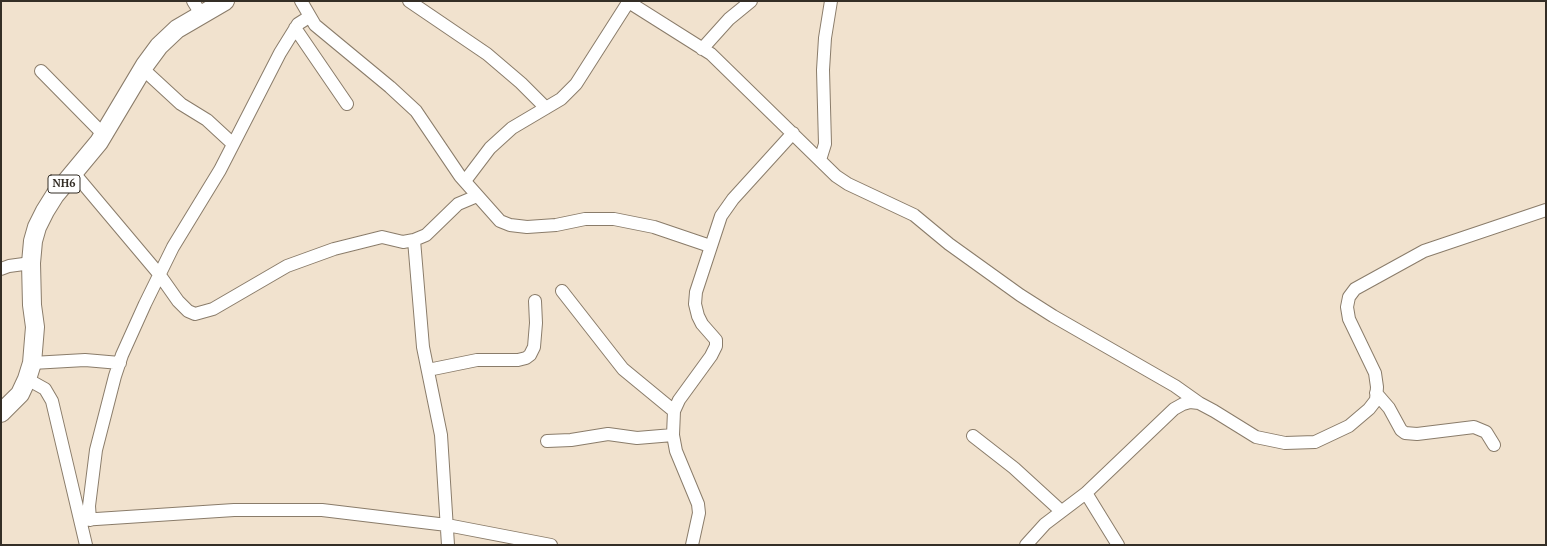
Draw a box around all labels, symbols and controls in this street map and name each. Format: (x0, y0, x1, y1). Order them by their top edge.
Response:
road number: NH6 (48, 175, 80, 193)

